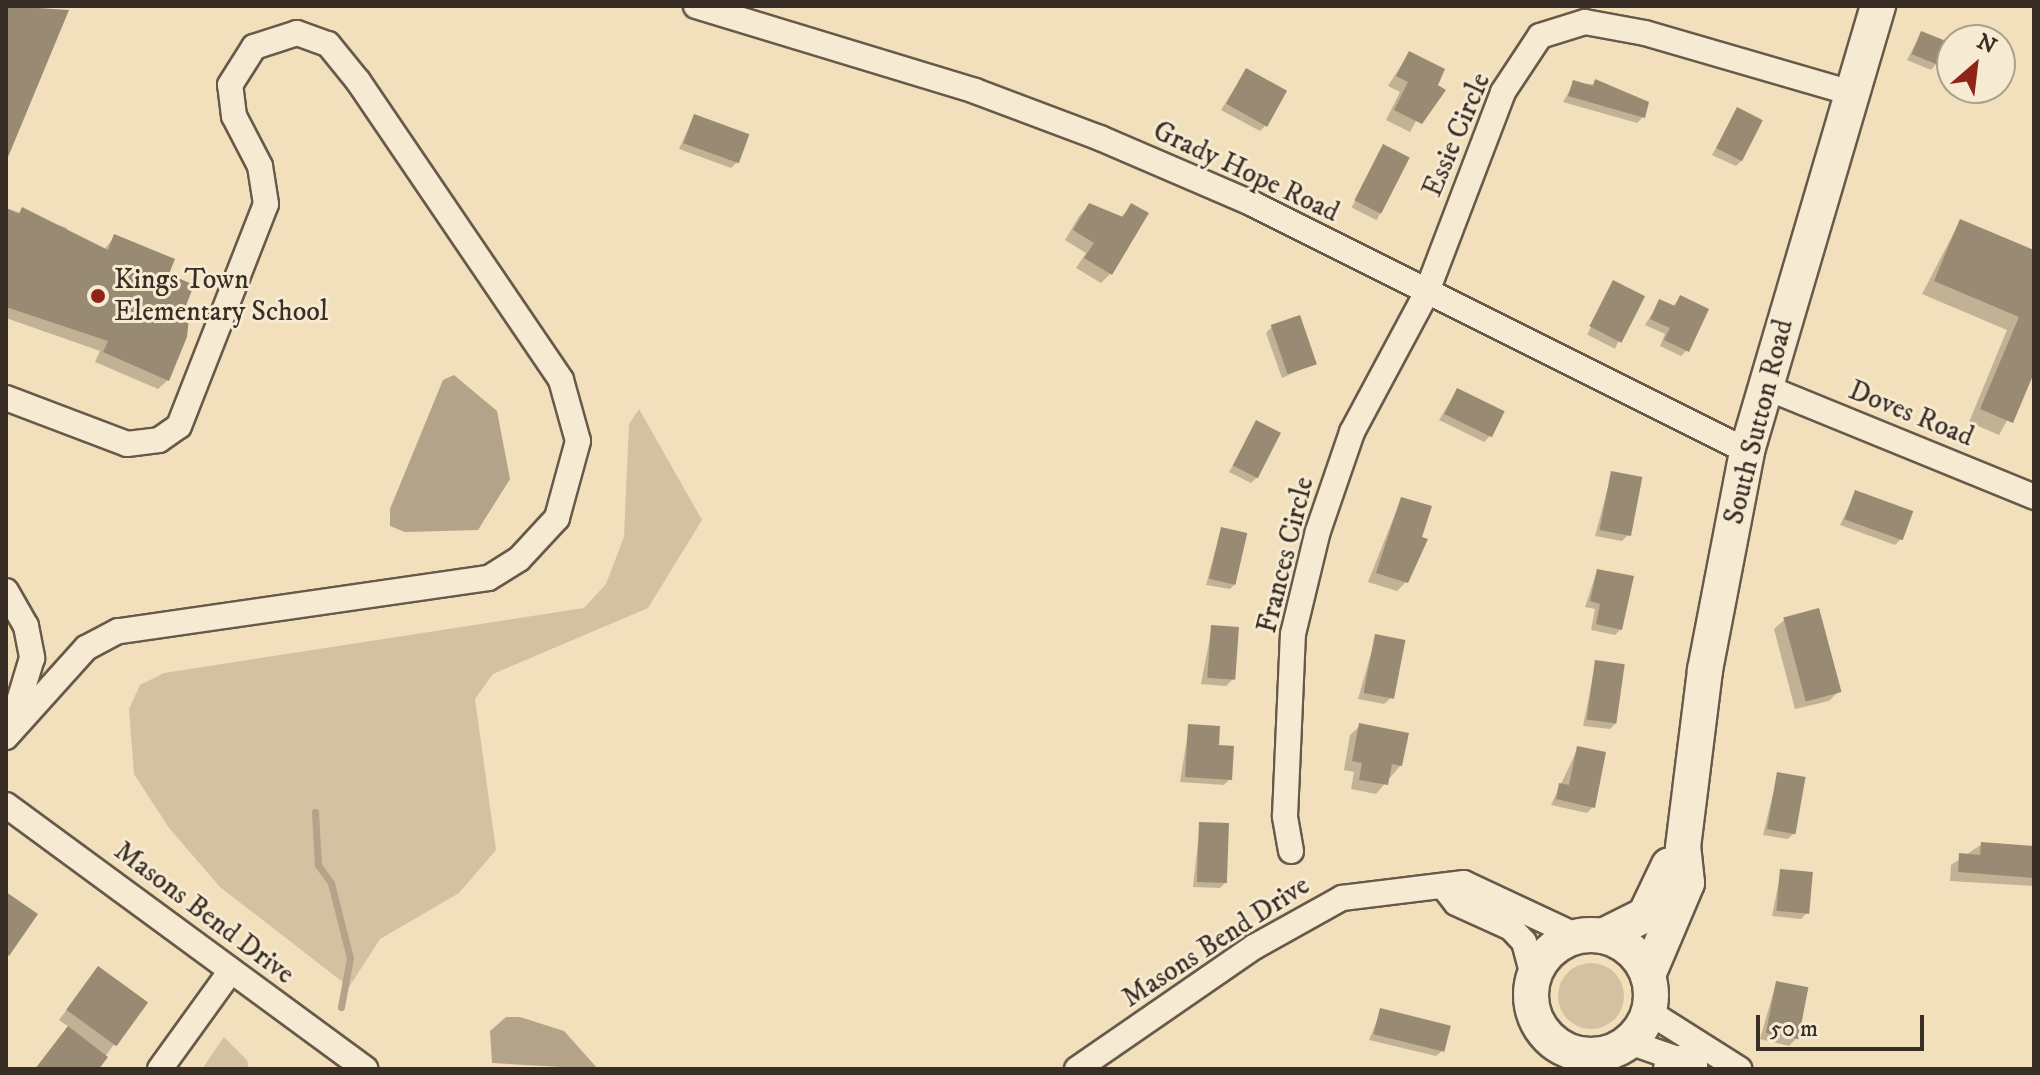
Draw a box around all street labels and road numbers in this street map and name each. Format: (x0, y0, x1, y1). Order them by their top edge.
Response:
street label: Essie Circle (1416, 68, 1498, 202)
street label: Grady Hope Road (1148, 114, 1344, 230)
street label: South Sutton Road (1717, 316, 1801, 528)
street label: Doves Road (1844, 374, 1978, 454)
street label: Frances Circle (1250, 473, 1322, 637)
street label: Masons Bend Drive (107, 834, 301, 992)
street label: Masons Bend Drive (1116, 869, 1316, 1015)

